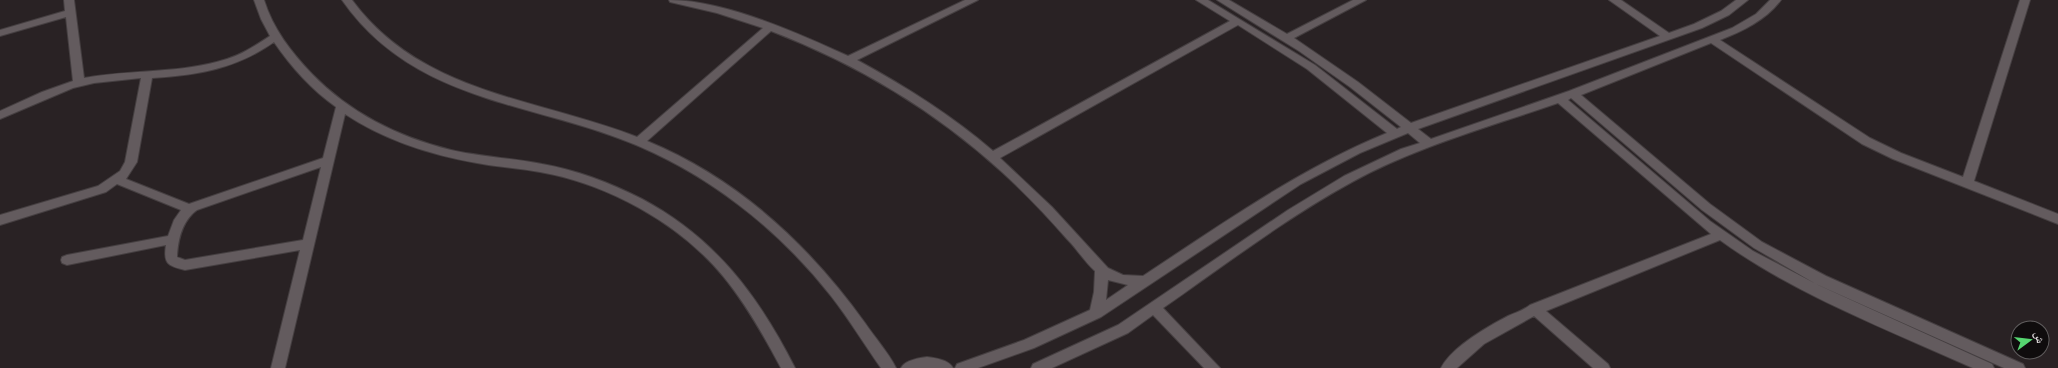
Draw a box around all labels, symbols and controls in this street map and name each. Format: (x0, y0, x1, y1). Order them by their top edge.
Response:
north arrow (2010, 320, 2050, 360)
text: ش (2030, 330, 2048, 345)

